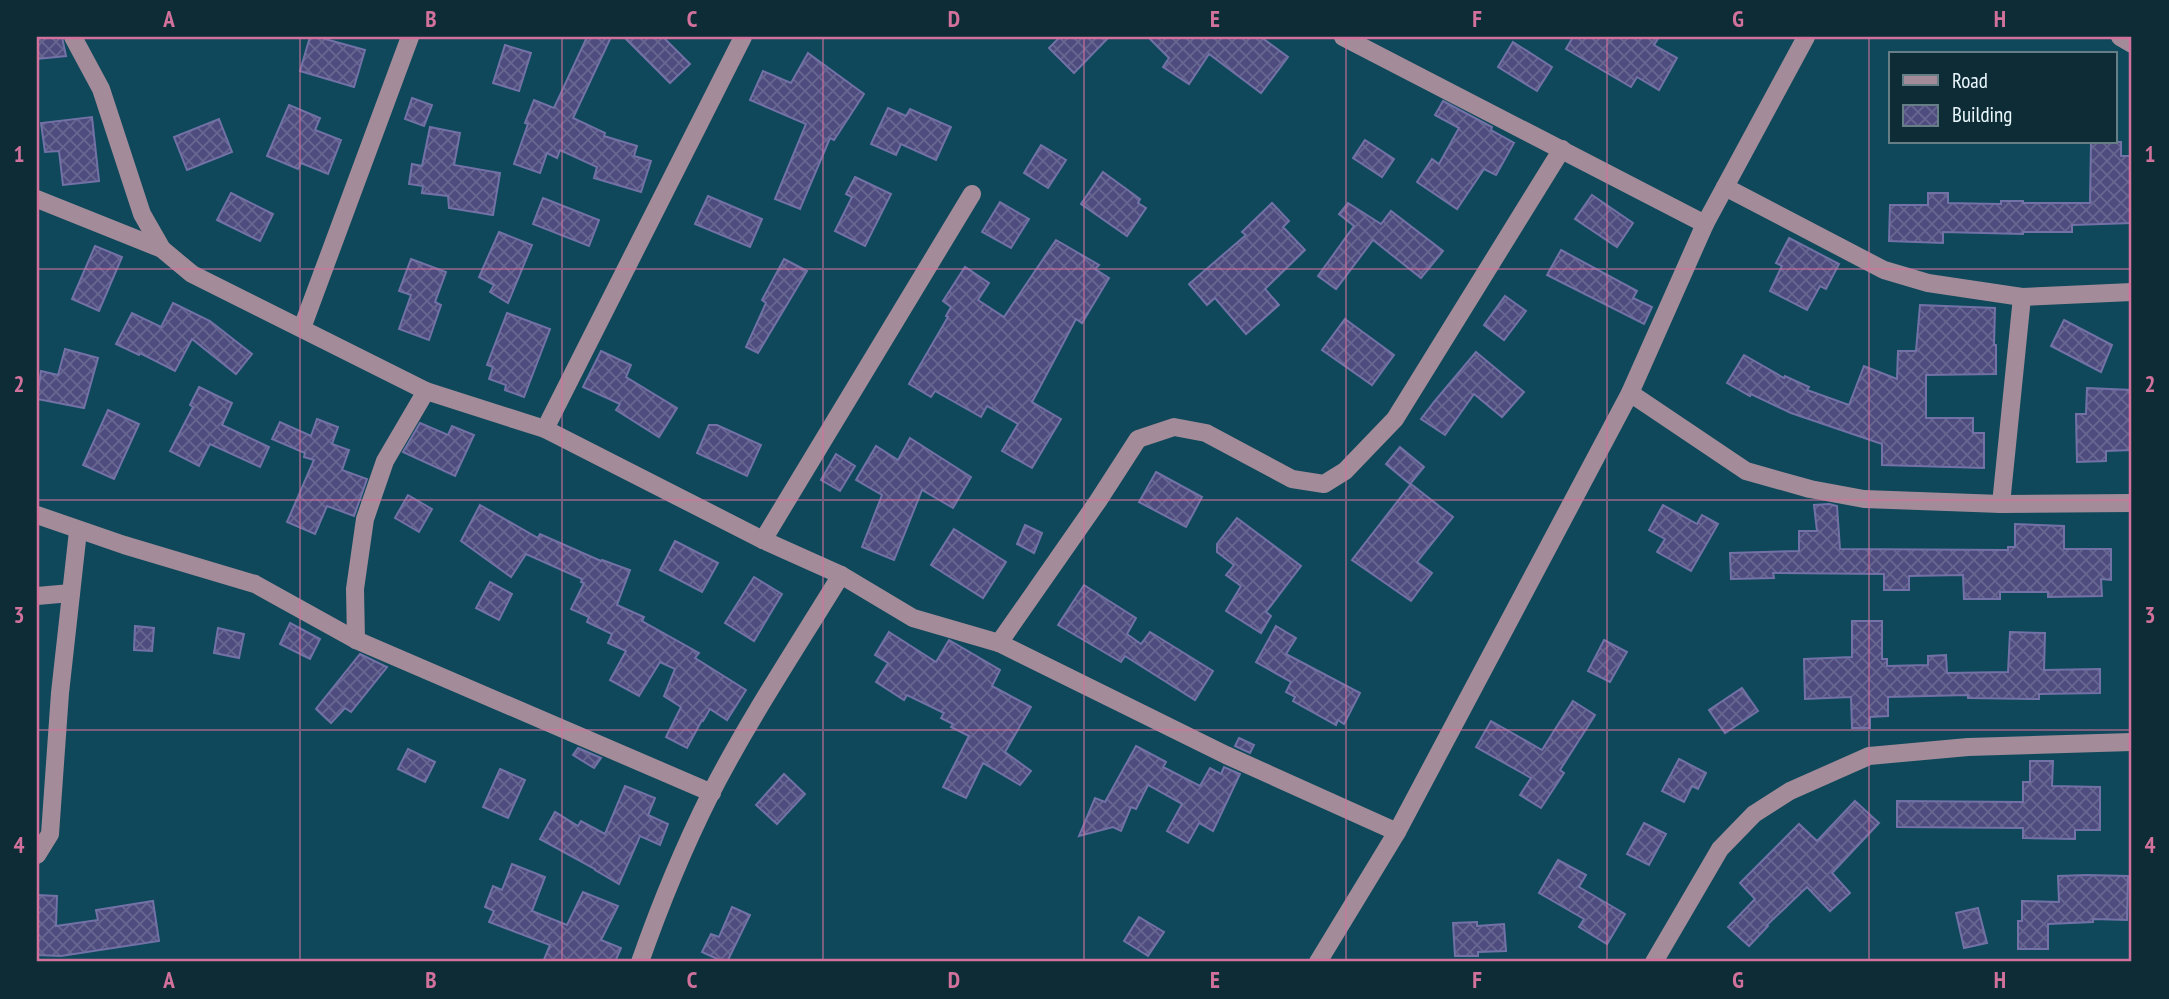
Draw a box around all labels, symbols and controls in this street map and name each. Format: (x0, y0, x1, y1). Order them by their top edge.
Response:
text: A (162, 4, 175, 33)
text: B (425, 4, 437, 33)
text: C (687, 4, 698, 33)
text: D (948, 4, 960, 33)
text: E (1210, 4, 1220, 33)
text: F (1472, 4, 1482, 33)
text: G (1732, 4, 1744, 33)
text: H (1994, 4, 2006, 33)
legend (1889, 52, 2116, 144)
text: Road (1952, 67, 1988, 94)
text: Building (1952, 101, 2012, 128)
text: 1 (14, 139, 25, 168)
text: 1 (2145, 139, 2156, 168)
text: 2 (14, 369, 25, 398)
text: 2 (2145, 369, 2156, 398)
text: 3 (14, 600, 25, 629)
text: 3 (2145, 600, 2156, 629)
text: 4 (14, 830, 25, 859)
text: 4 (2145, 830, 2156, 859)
text: A (162, 965, 175, 994)
text: B (425, 965, 437, 994)
text: C (687, 965, 698, 994)
text: D (948, 965, 960, 994)
text: E (1210, 965, 1220, 994)
text: F (1472, 965, 1482, 994)
text: G (1732, 965, 1744, 994)
text: H (1994, 965, 2006, 994)

